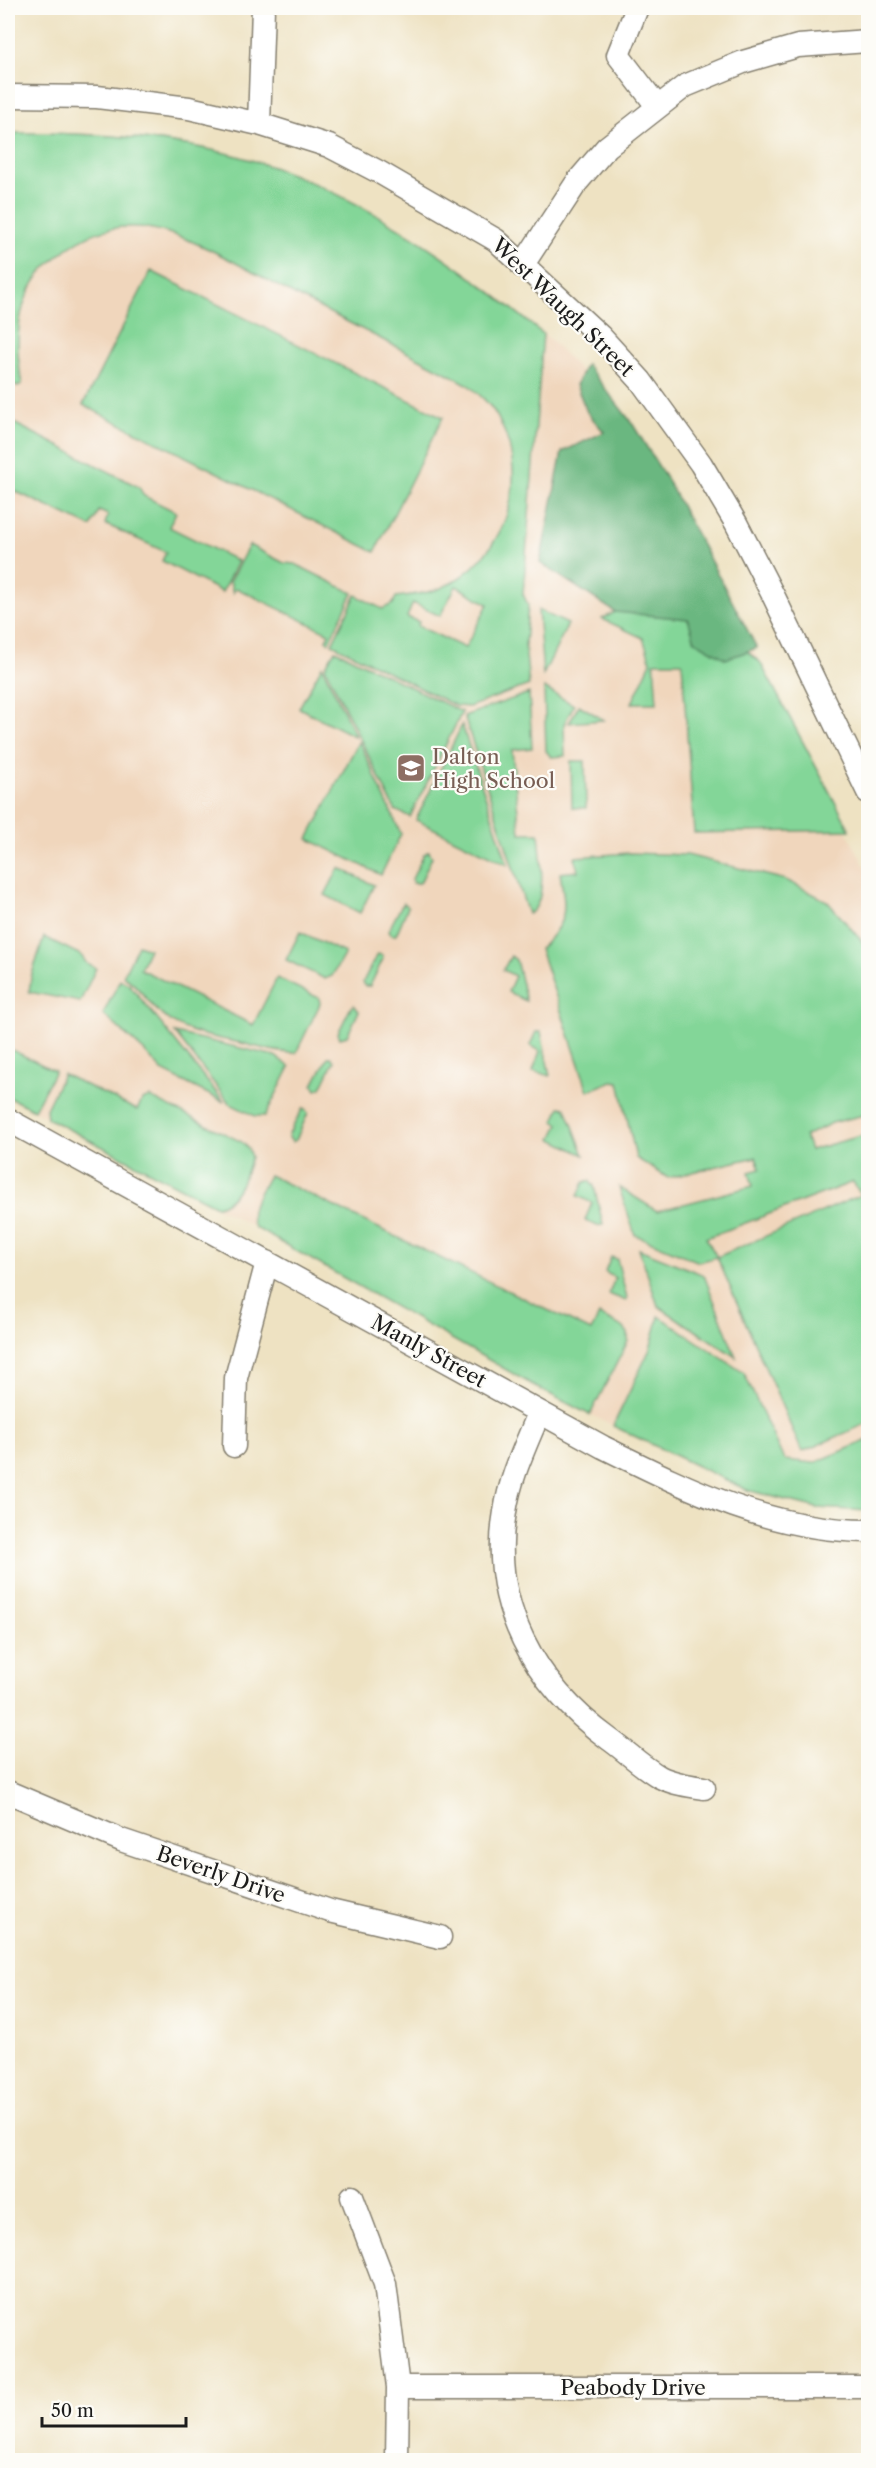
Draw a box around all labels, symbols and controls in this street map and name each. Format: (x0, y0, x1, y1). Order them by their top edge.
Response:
street label: West Waugh Street (486, 232, 640, 382)
place label: Dalton High School (432, 744, 555, 793)
school or university icon: Dalton High School (395, 752, 427, 784)
street label: Manly Street (367, 1309, 491, 1393)
street label: Beverly Drive (153, 1840, 289, 1908)
street label: Peabody Drive (560, 2375, 706, 2400)
scale bar (42, 2390, 186, 2428)
text: 50 m (51, 2400, 94, 2422)

